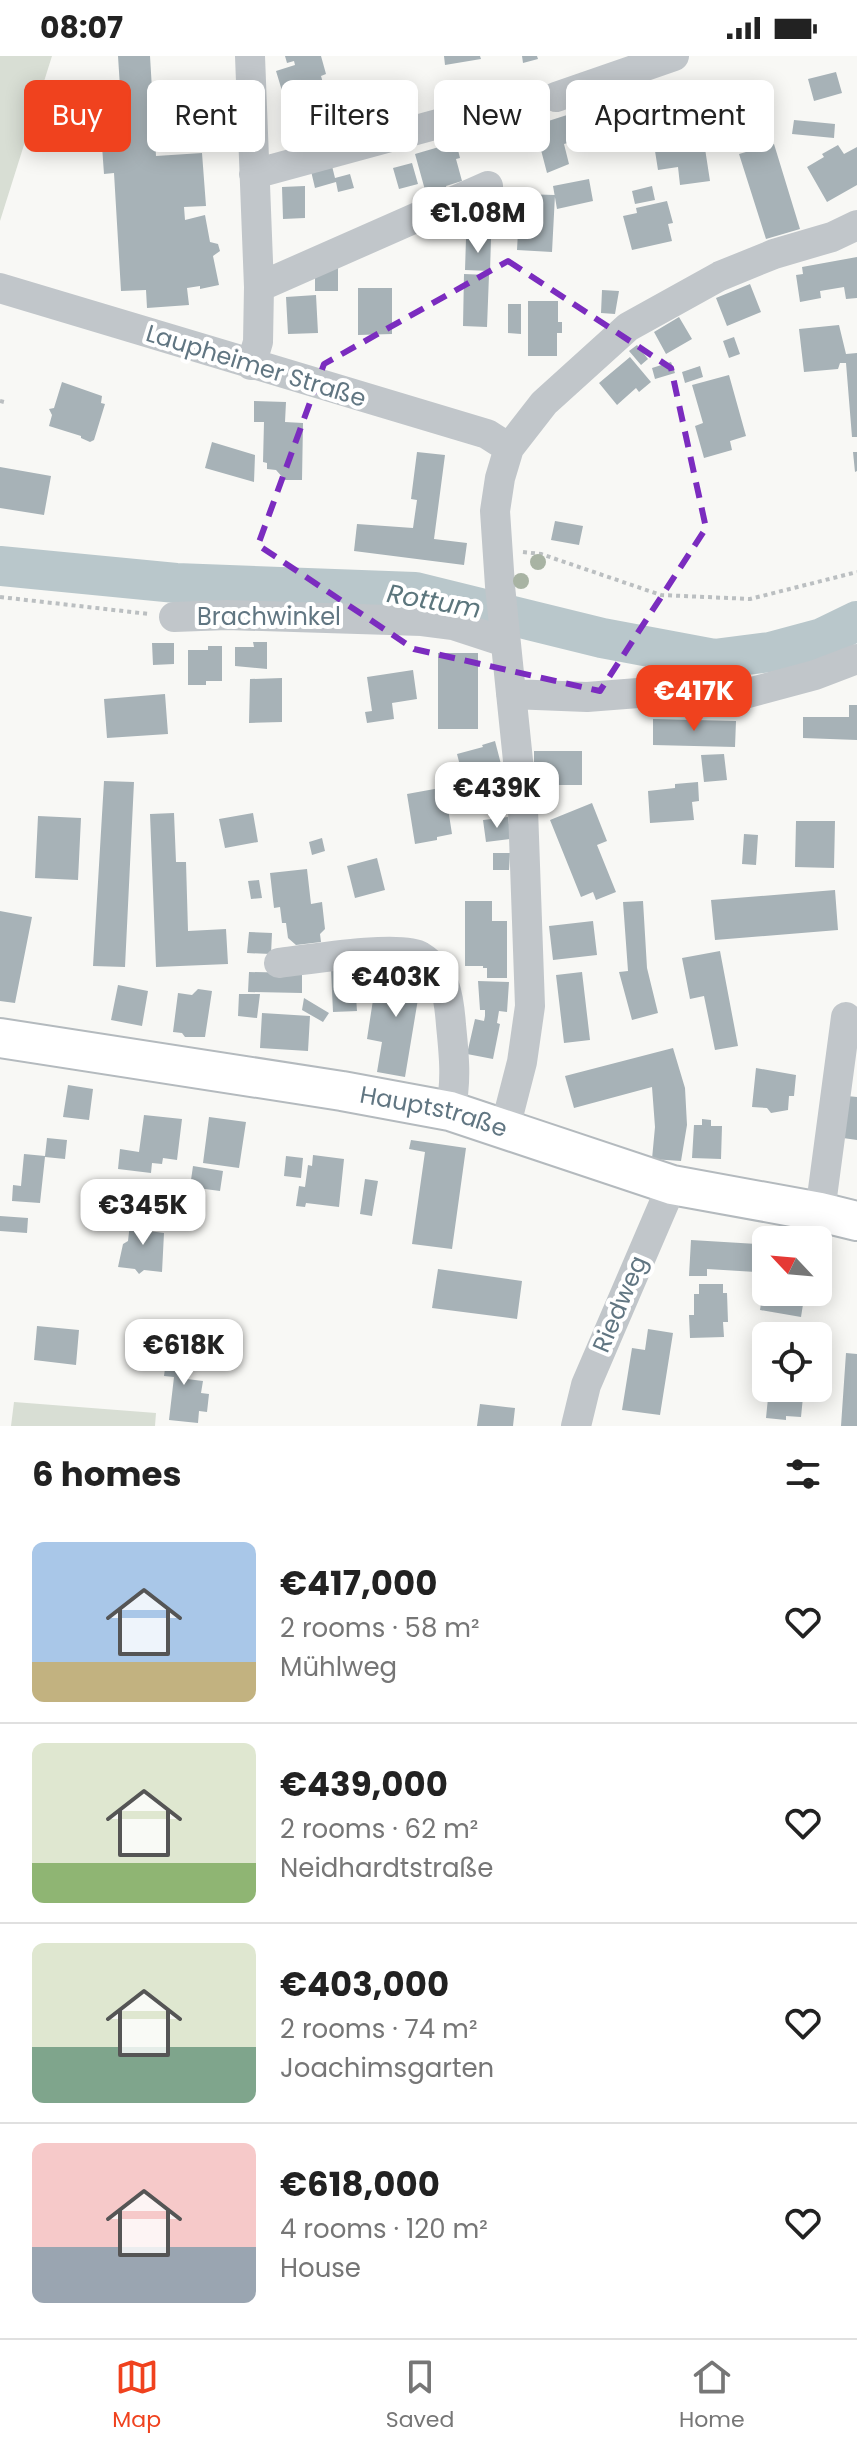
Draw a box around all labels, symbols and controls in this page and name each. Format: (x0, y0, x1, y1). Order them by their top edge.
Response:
text: 08:07 (40, 6, 123, 49)
chip: Buy (24, 80, 131, 152)
chip: Rent (147, 80, 265, 152)
chip: Filters (281, 80, 418, 152)
chip: New (434, 80, 550, 152)
chip: Apartment (566, 80, 774, 152)
pin: €1.08M (413, 187, 543, 255)
text: €1.08M (430, 195, 526, 231)
street label: Laupheimer Straße (142, 316, 370, 415)
water label: Rottum (384, 575, 484, 627)
street label: Brachwinkel (197, 600, 341, 633)
pin: €417K (638, 665, 750, 733)
text: €417K (654, 673, 734, 709)
pin: €439K (441, 762, 553, 830)
text: €439K (453, 770, 541, 806)
pin: €403K (340, 951, 452, 1019)
text: €403K (351, 959, 441, 995)
street label: Hauptstraße (357, 1078, 512, 1145)
pin: €345K (87, 1179, 199, 1247)
text: €345K (98, 1187, 188, 1223)
north arrow (752, 1226, 832, 1306)
map controls (752, 1226, 832, 1402)
street label: Riedweg (584, 1250, 655, 1357)
pin: €618K (128, 1319, 240, 1387)
button: locate (752, 1322, 832, 1402)
text: €618K (143, 1327, 225, 1363)
text: 6 homes (32, 1450, 181, 1498)
icon: filters (781, 1452, 825, 1496)
text: €417,000 (280, 1559, 437, 1607)
icon: home (96, 1574, 192, 1670)
icon: heart (781, 1600, 825, 1644)
text: 2 rooms · 58 m² (280, 1610, 480, 1646)
text: Mühlweg (280, 1649, 397, 1685)
text: €439,000 (280, 1760, 448, 1808)
icon: home (96, 1775, 192, 1871)
icon: heart (781, 1801, 825, 1845)
text: 2 rooms · 62 m² (280, 1811, 478, 1847)
text: Neidhardtstraße (280, 1850, 493, 1886)
text: €403,000 (280, 1960, 449, 2008)
icon: home (96, 1975, 192, 2071)
icon: heart (781, 2001, 825, 2045)
text: 2 rooms · 74 m² (280, 2011, 477, 2047)
text: Joachimsgarten (280, 2050, 494, 2086)
text: €618,000 (280, 2160, 440, 2208)
icon: home (96, 2175, 192, 2271)
icon: heart (781, 2201, 825, 2245)
text: 4 rooms · 120 m² (280, 2211, 488, 2247)
text: House (280, 2250, 361, 2286)
tab: Map (112, 2355, 161, 2436)
tab: Saved (386, 2355, 454, 2436)
tab: Home (679, 2355, 745, 2436)

